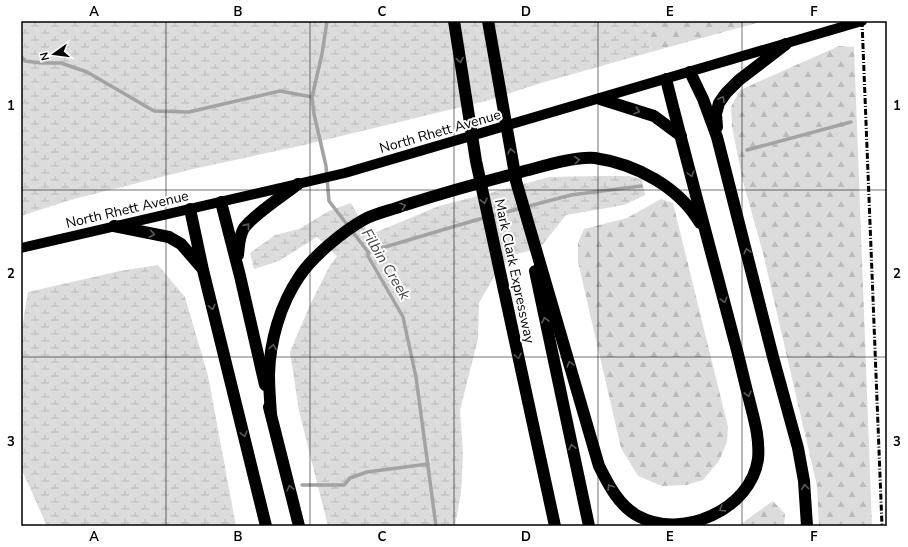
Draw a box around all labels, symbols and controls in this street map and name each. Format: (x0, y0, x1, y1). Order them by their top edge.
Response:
text: A (89, 3, 99, 21)
text: B (234, 3, 243, 21)
text: C (378, 3, 387, 21)
text: D (521, 3, 531, 21)
text: E (666, 3, 674, 21)
text: F (810, 3, 818, 21)
north arrow (34, 34, 74, 74)
text: N (37, 50, 53, 62)
one-way arrow (455, 56, 464, 63)
one-way arrow (717, 96, 725, 103)
text: 1 (7, 97, 15, 115)
text: 1 (893, 97, 901, 115)
street label: North Rhett Avenue (377, 105, 503, 158)
one-way arrow (633, 106, 640, 115)
one-way arrow (507, 148, 515, 154)
one-way arrow (574, 156, 580, 165)
one-way arrow (686, 171, 694, 177)
street label: North Rhett Avenue (64, 186, 190, 233)
street label: Mark Clark Expressway (490, 197, 539, 346)
one-way arrow (479, 198, 488, 205)
one-way arrow (399, 202, 406, 211)
one-way arrow (243, 223, 250, 231)
water label: Filbin Creek (357, 225, 415, 304)
one-way arrow (149, 229, 155, 237)
one-way arrow (743, 248, 751, 254)
text: 2 (7, 265, 15, 283)
text: 2 (893, 265, 901, 283)
one-way arrow (719, 297, 727, 303)
one-way arrow (208, 304, 216, 311)
one-way arrow (542, 316, 550, 323)
one-way arrow (268, 344, 276, 350)
one-way arrow (513, 353, 521, 359)
one-way arrow (566, 361, 574, 367)
one-way arrow (743, 391, 751, 397)
one-way arrow (239, 430, 247, 437)
text: 3 (7, 433, 15, 451)
text: 3 (893, 433, 901, 451)
one-way arrow (568, 444, 577, 450)
one-way arrow (607, 484, 615, 491)
one-way arrow (800, 484, 809, 490)
one-way arrow (286, 485, 294, 491)
one-way arrow (719, 505, 726, 512)
text: A (89, 528, 99, 546)
text: B (234, 528, 243, 546)
text: C (378, 528, 387, 546)
text: D (521, 528, 531, 546)
text: E (666, 528, 674, 546)
text: F (810, 528, 818, 546)

